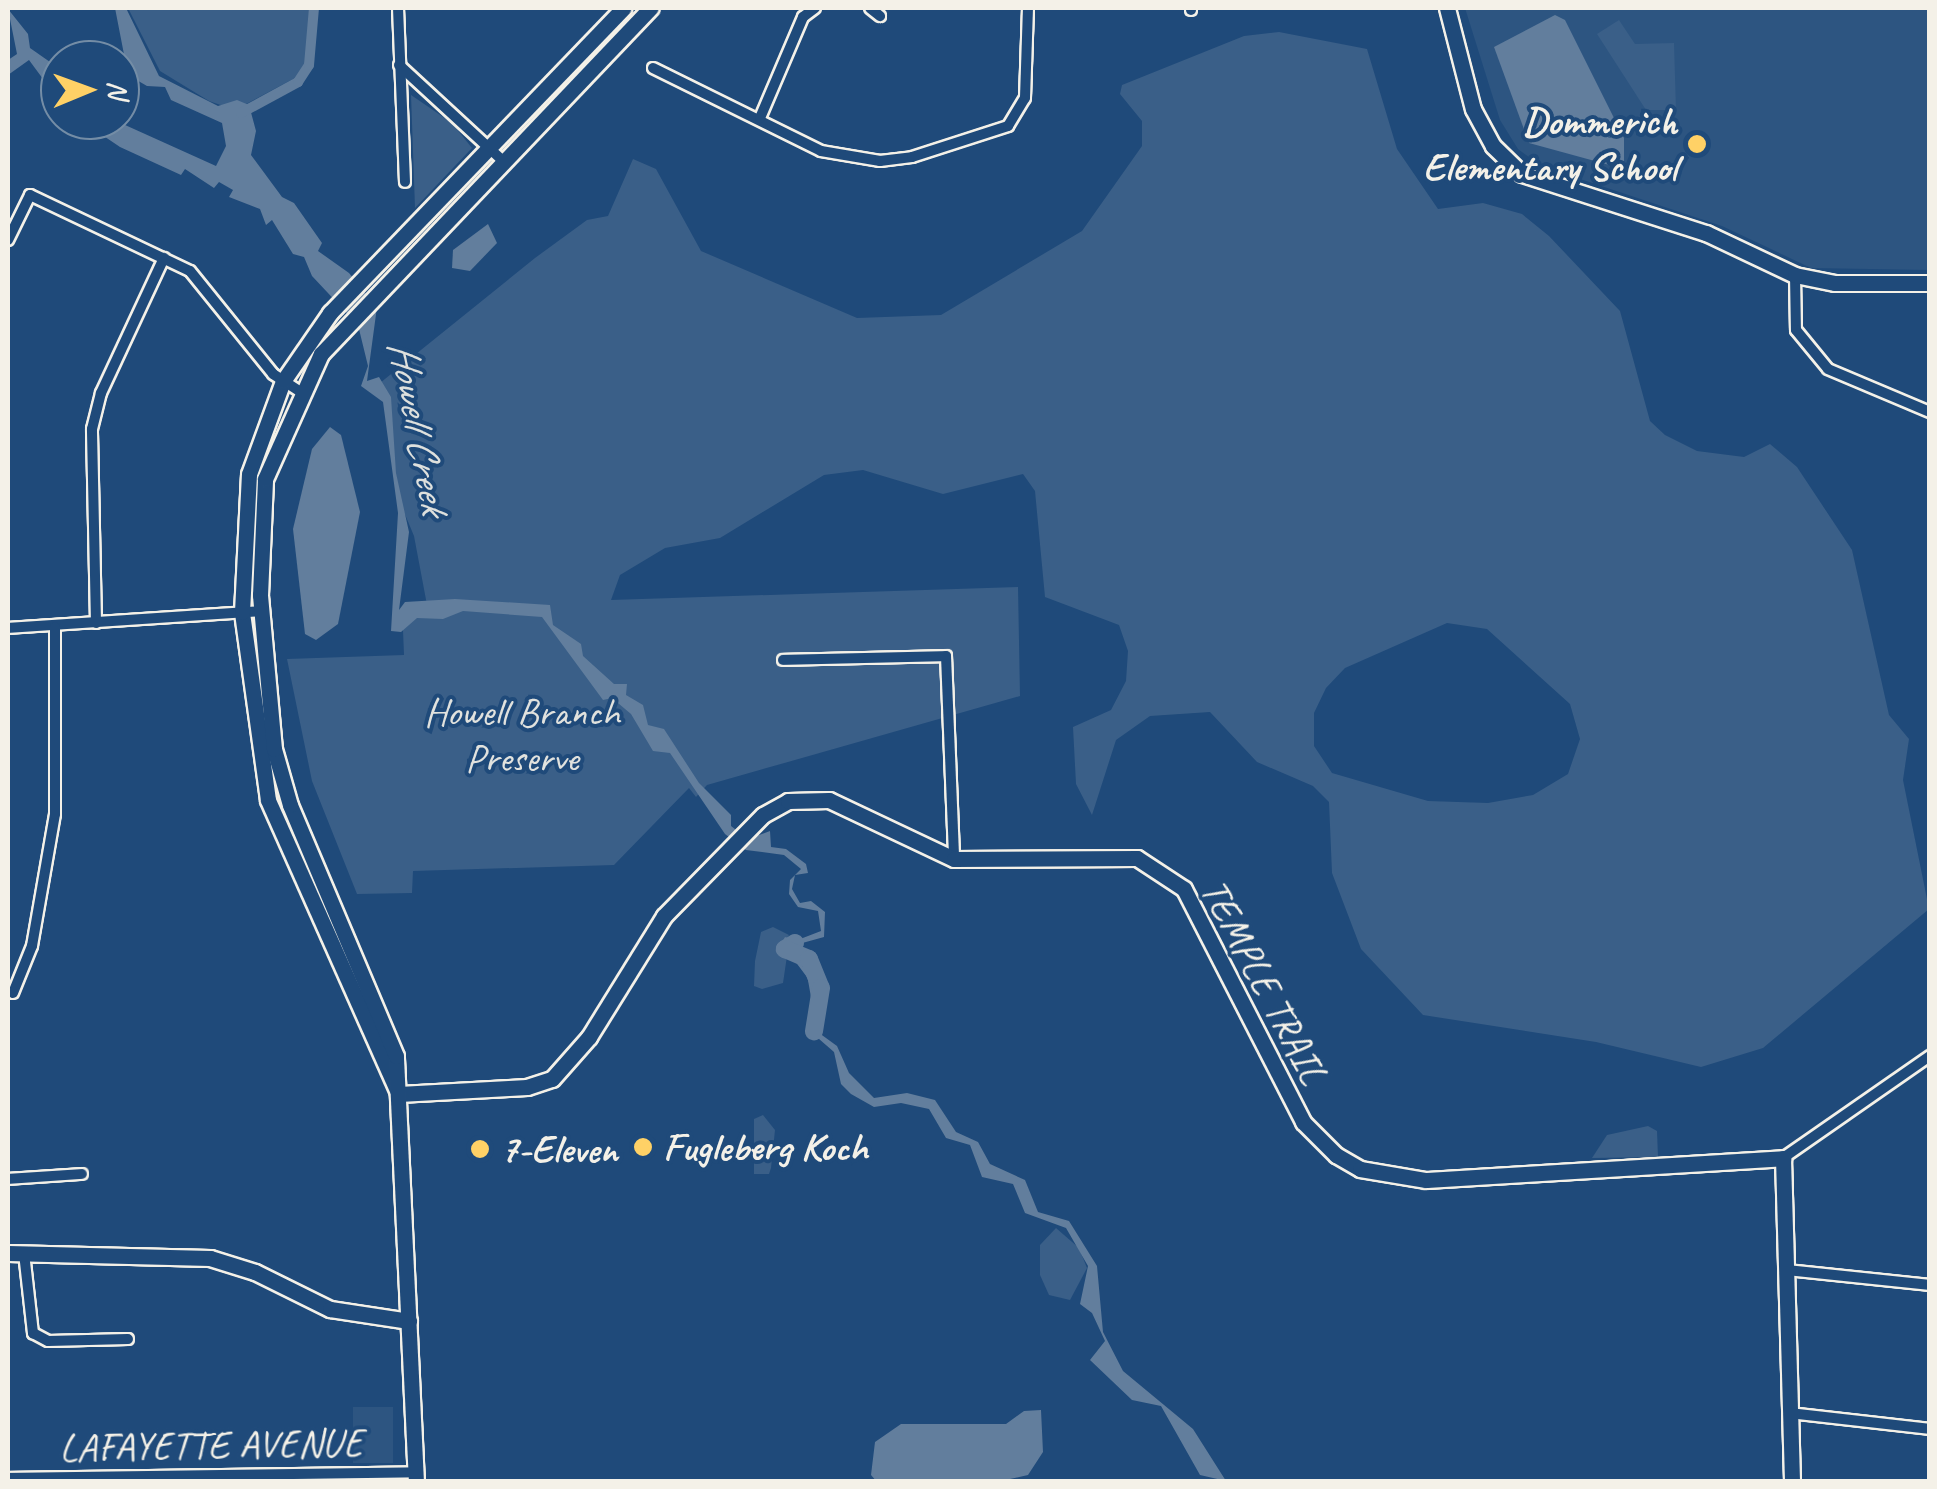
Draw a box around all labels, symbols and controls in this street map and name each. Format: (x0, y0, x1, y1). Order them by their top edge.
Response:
north arrow (40, 40, 140, 140)
text: N (101, 81, 136, 98)
place label: Dommerich Elementary School (1423, 97, 1677, 191)
marker: Dommerich Elementary School (1686, 133, 1708, 155)
water label: Howell Creek (377, 336, 459, 518)
park label: Howell Branch Preserve (423, 688, 621, 782)
street label: TEMPLE TRAIL (1190, 870, 1338, 1092)
place label: Fugleberg Koch (663, 1123, 867, 1171)
place label: 7-Eleven (500, 1125, 618, 1173)
marker: Fugleberg Koch (632, 1136, 654, 1158)
marker: 7-Eleven (469, 1138, 491, 1160)
street label: LAFAYETTE AVENUE (60, 1418, 362, 1472)

